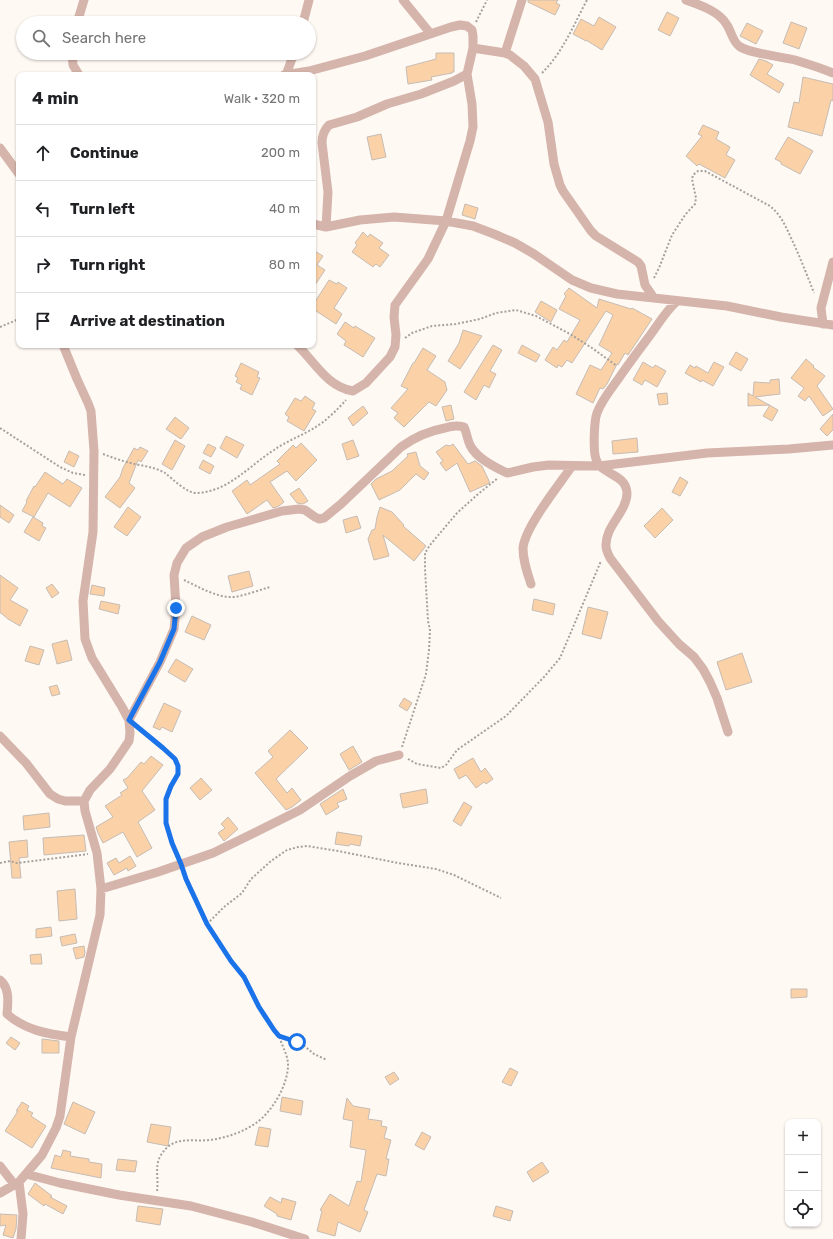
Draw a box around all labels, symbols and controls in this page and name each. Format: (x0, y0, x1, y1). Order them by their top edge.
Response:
search box (16, 16, 316, 60)
icon: search (30, 27, 52, 49)
text: Search here (62, 29, 146, 47)
text: 4 min (32, 88, 79, 108)
text: Walk · 320 m (224, 91, 300, 106)
icon: ahead (32, 142, 54, 164)
text: Continue (70, 144, 139, 162)
text: 200 m (261, 145, 300, 160)
icon: left (32, 198, 54, 220)
text: Turn left (70, 200, 135, 218)
text: 40 m (269, 201, 300, 216)
icon: right (32, 254, 54, 276)
text: Turn right (70, 256, 145, 274)
text: 80 m (269, 257, 300, 272)
icon: arrive (32, 310, 54, 332)
text: Arrive at destination (70, 312, 225, 330)
route end (167, 599, 185, 617)
route start (288, 1033, 306, 1051)
map controls (785, 1119, 821, 1227)
button: + (785, 1119, 821, 1155)
button: − (785, 1155, 821, 1191)
button: locate (785, 1191, 821, 1227)

